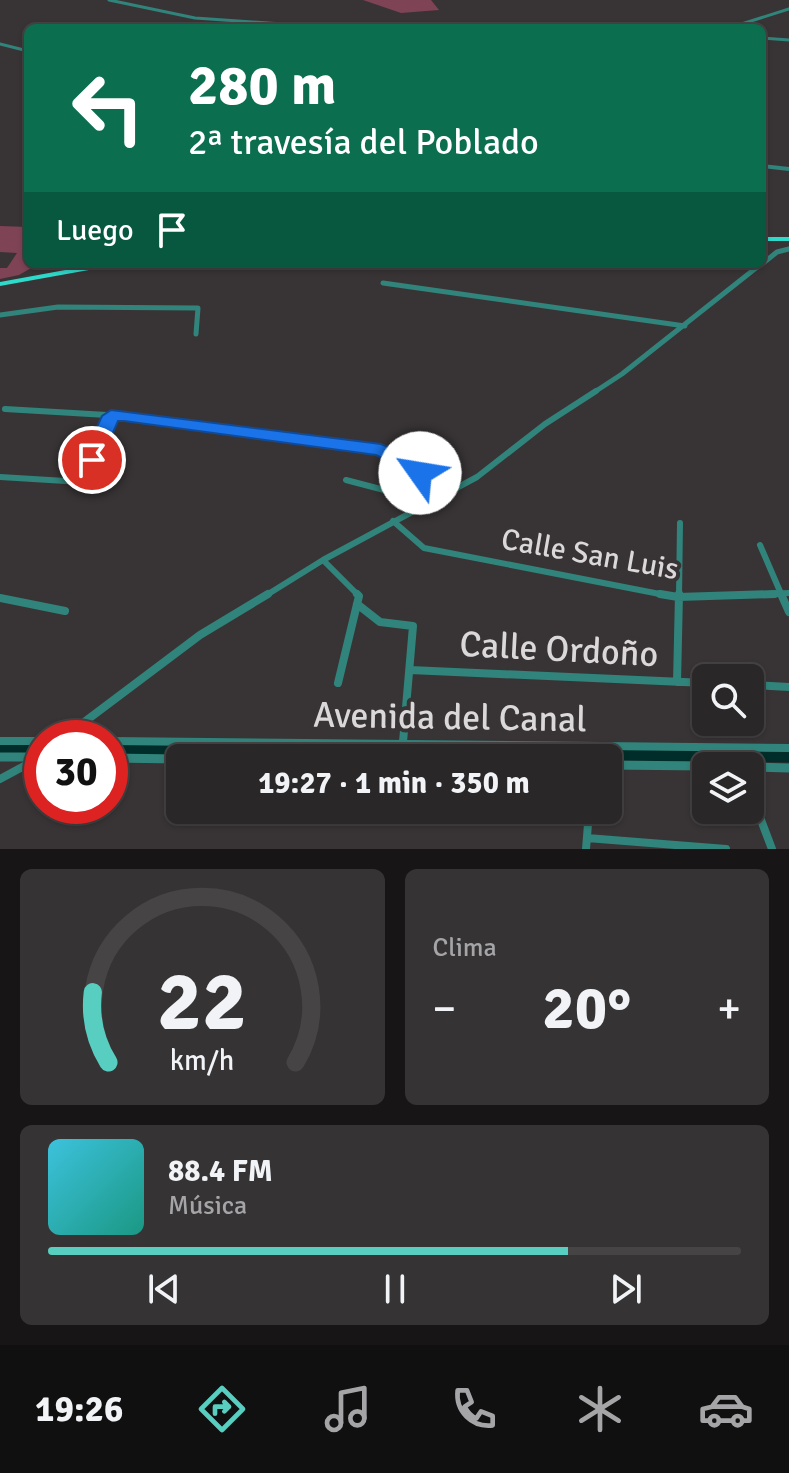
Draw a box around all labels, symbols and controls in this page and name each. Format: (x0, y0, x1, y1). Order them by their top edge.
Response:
text: 280 m (188, 51, 336, 120)
icon: left (56, 56, 160, 160)
text: 2ª travesía del Poblado (188, 120, 539, 165)
icon: arrive (150, 208, 194, 252)
text: Luego (56, 212, 134, 249)
pin (58, 426, 126, 494)
position arrow (378, 431, 462, 515)
icon: arrive (70, 438, 114, 482)
street label: Calle San Luis (499, 521, 681, 588)
street label: Calle Ordoño (458, 622, 659, 677)
map controls (692, 664, 764, 824)
button: search (692, 664, 764, 736)
street label: Avenida del Canal (313, 693, 587, 742)
speed limit sign: 30 (24, 720, 128, 824)
button: layers (692, 752, 764, 824)
text: 19:27 · 1 min · 350 m (258, 765, 530, 802)
text: Clima (433, 932, 497, 964)
text: 22 (157, 951, 247, 1053)
text: 20° (542, 972, 631, 1046)
text: − (433, 982, 456, 1036)
text: + (717, 982, 741, 1036)
text: km/h (170, 1043, 235, 1078)
text: 88.4 FM (168, 1153, 273, 1190)
text: Música (168, 1190, 247, 1222)
icon: previous (142, 1267, 186, 1311)
icon: pause (373, 1267, 417, 1311)
icon: next (604, 1267, 648, 1311)
icon: directions (194, 1381, 250, 1437)
icon: music (320, 1381, 376, 1437)
icon: phone (446, 1381, 502, 1437)
icon: climate (572, 1381, 628, 1437)
icon: car (698, 1381, 754, 1437)
text: 19:26 (35, 1387, 123, 1432)

